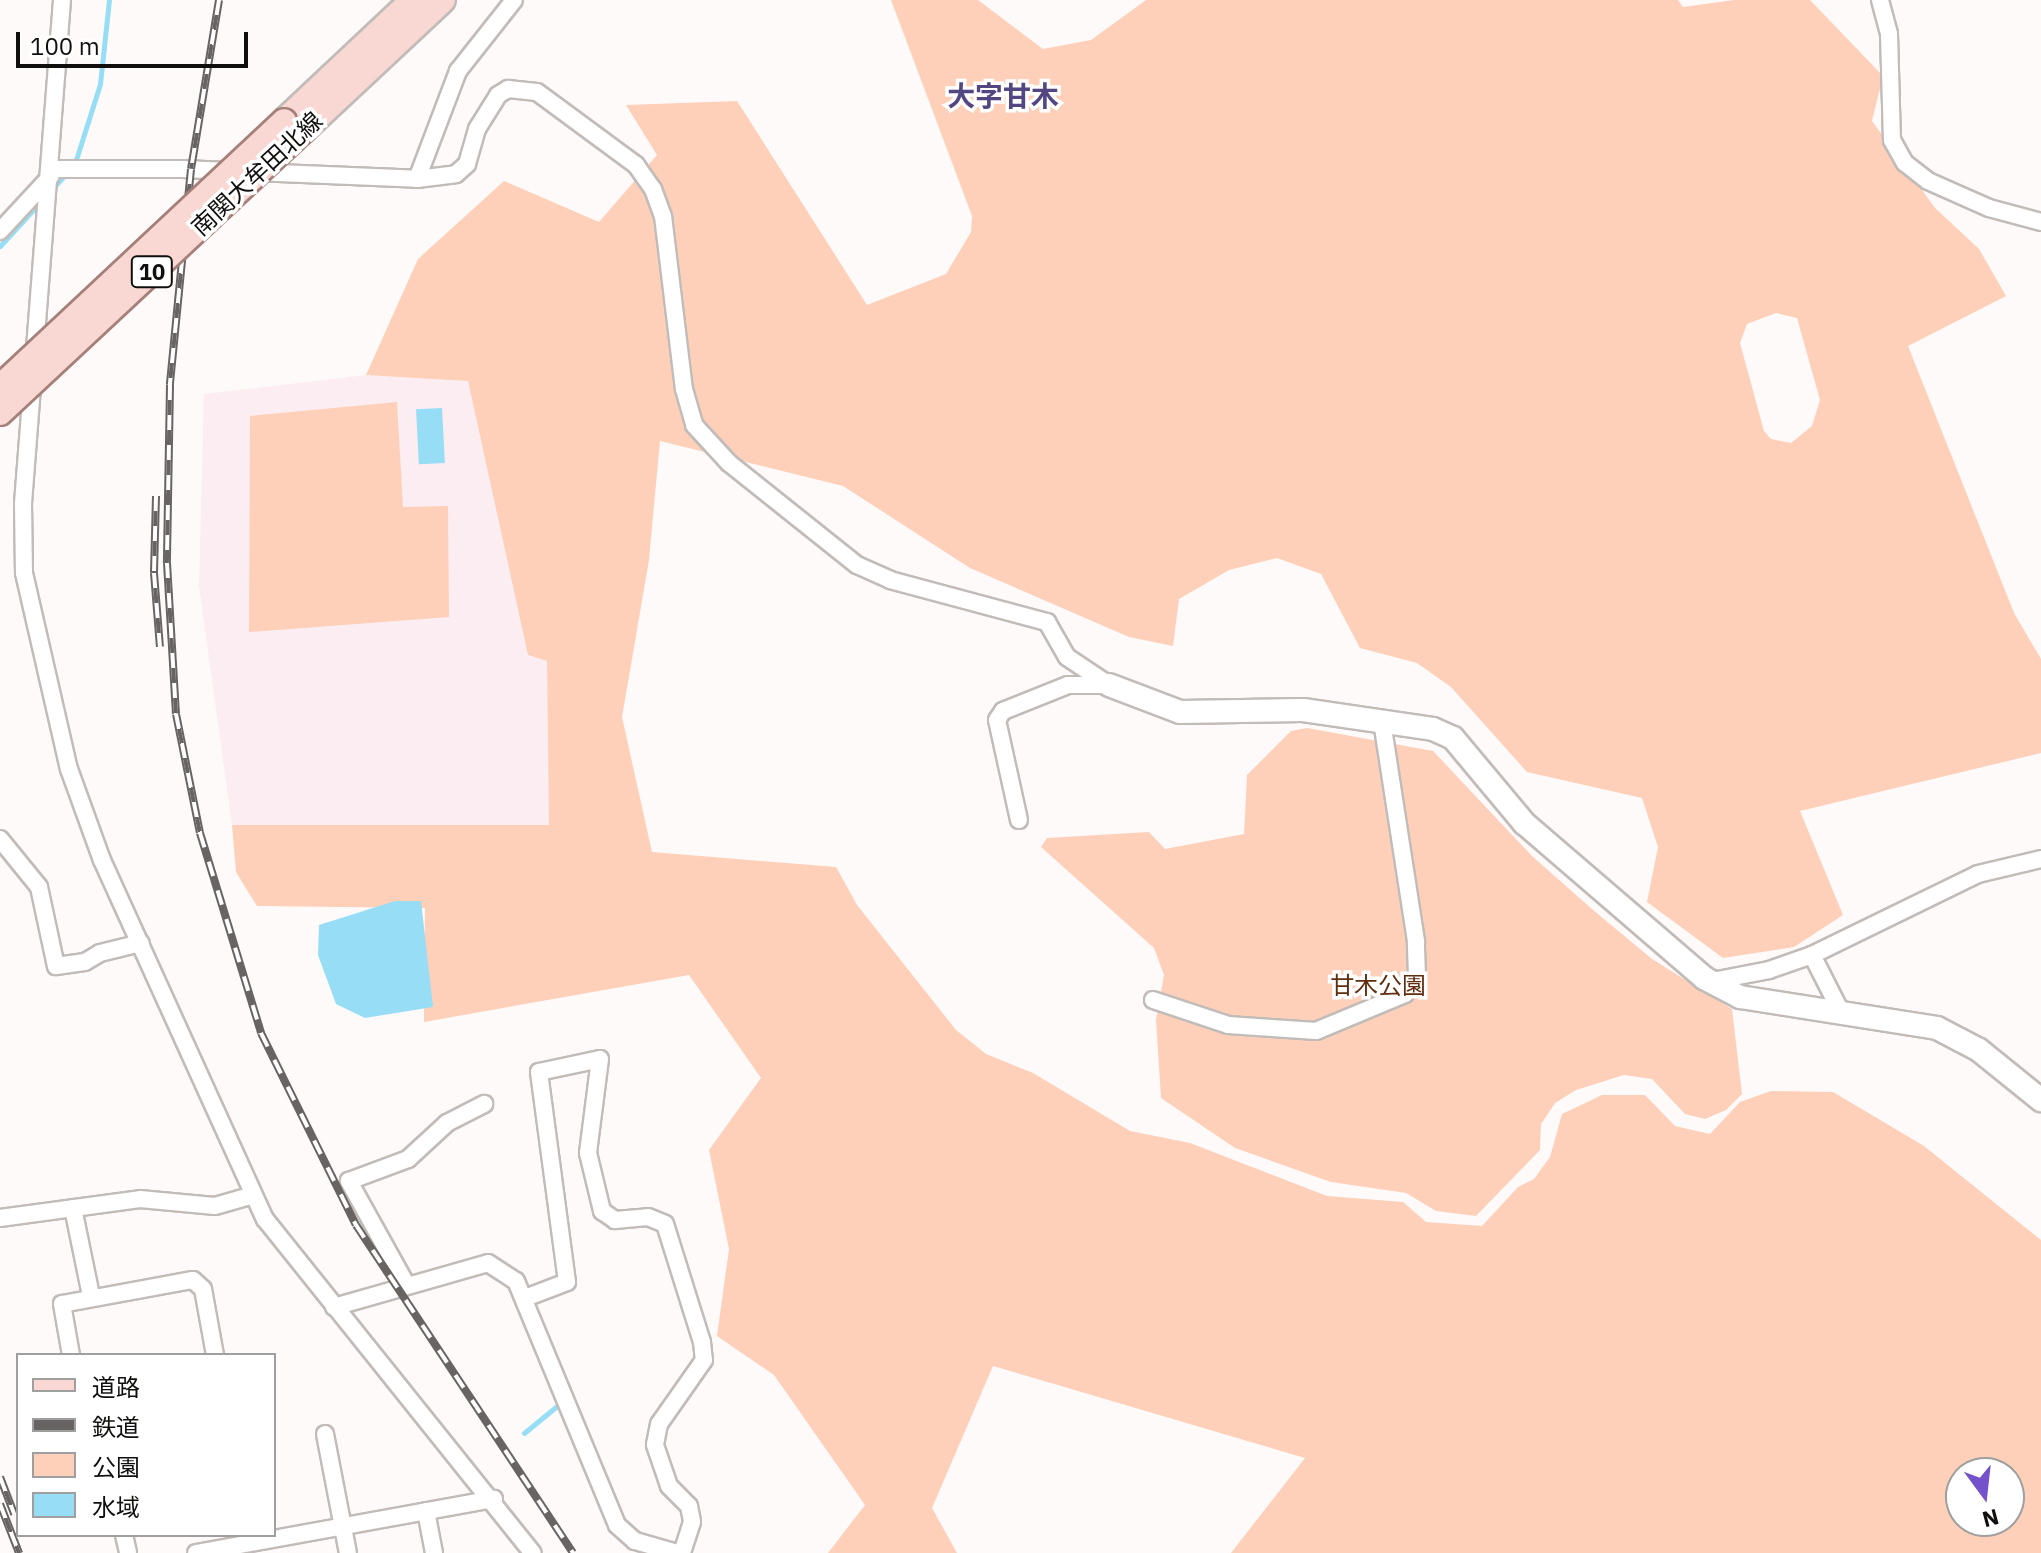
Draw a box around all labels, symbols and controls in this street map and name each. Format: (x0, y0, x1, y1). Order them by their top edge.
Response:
scale bar (20, 16, 252, 66)
text: 100 m (30, 30, 100, 62)
district label: 大字甘木 (947, 79, 1059, 113)
street label: 南関大牟田北線 (186, 106, 328, 242)
road number: 10 (130, 254, 174, 290)
park label: 甘木公園 (1330, 972, 1426, 1000)
legend (16, 1353, 276, 1537)
text: 道路 (92, 1371, 140, 1403)
text: 鉄道 (92, 1411, 140, 1443)
text: 公園 (92, 1451, 140, 1483)
north arrow (1945, 1457, 2025, 1537)
text: 水域 (92, 1491, 140, 1523)
text: N (1979, 1503, 2002, 1535)

